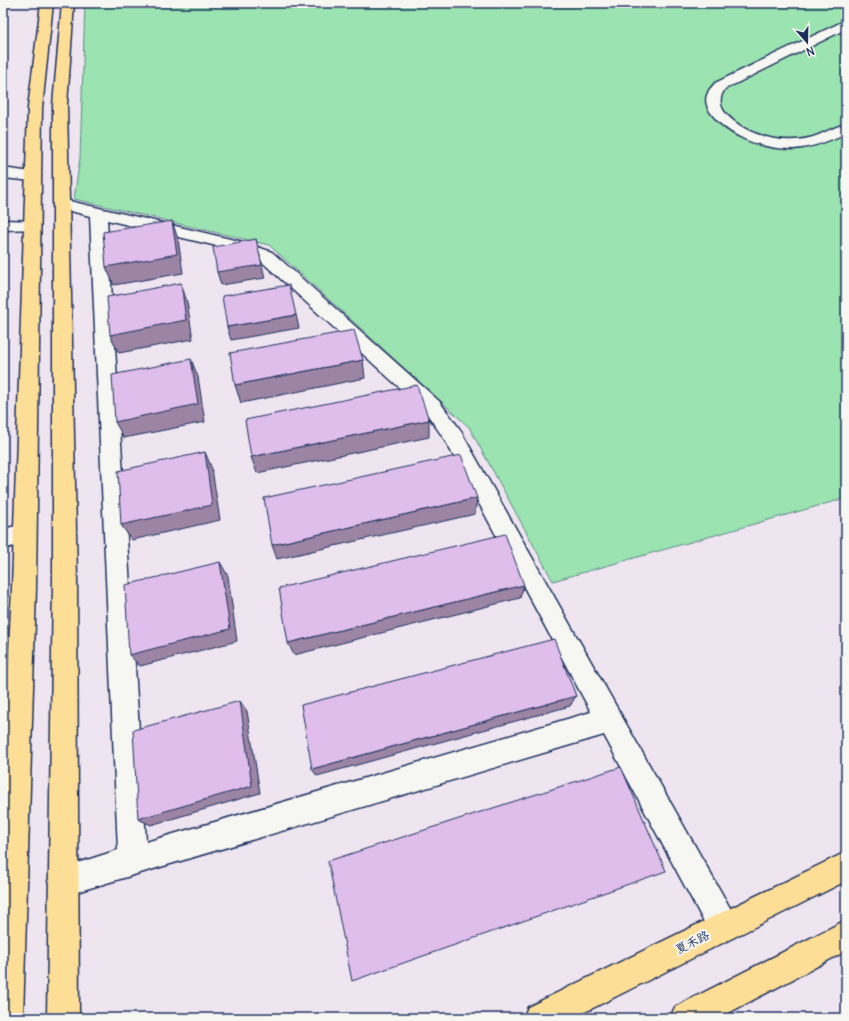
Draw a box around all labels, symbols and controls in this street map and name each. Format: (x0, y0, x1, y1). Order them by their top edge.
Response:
north arrow (787, 22, 827, 62)
text: N (804, 44, 816, 59)
street label: 夏禾路 (673, 927, 711, 957)

